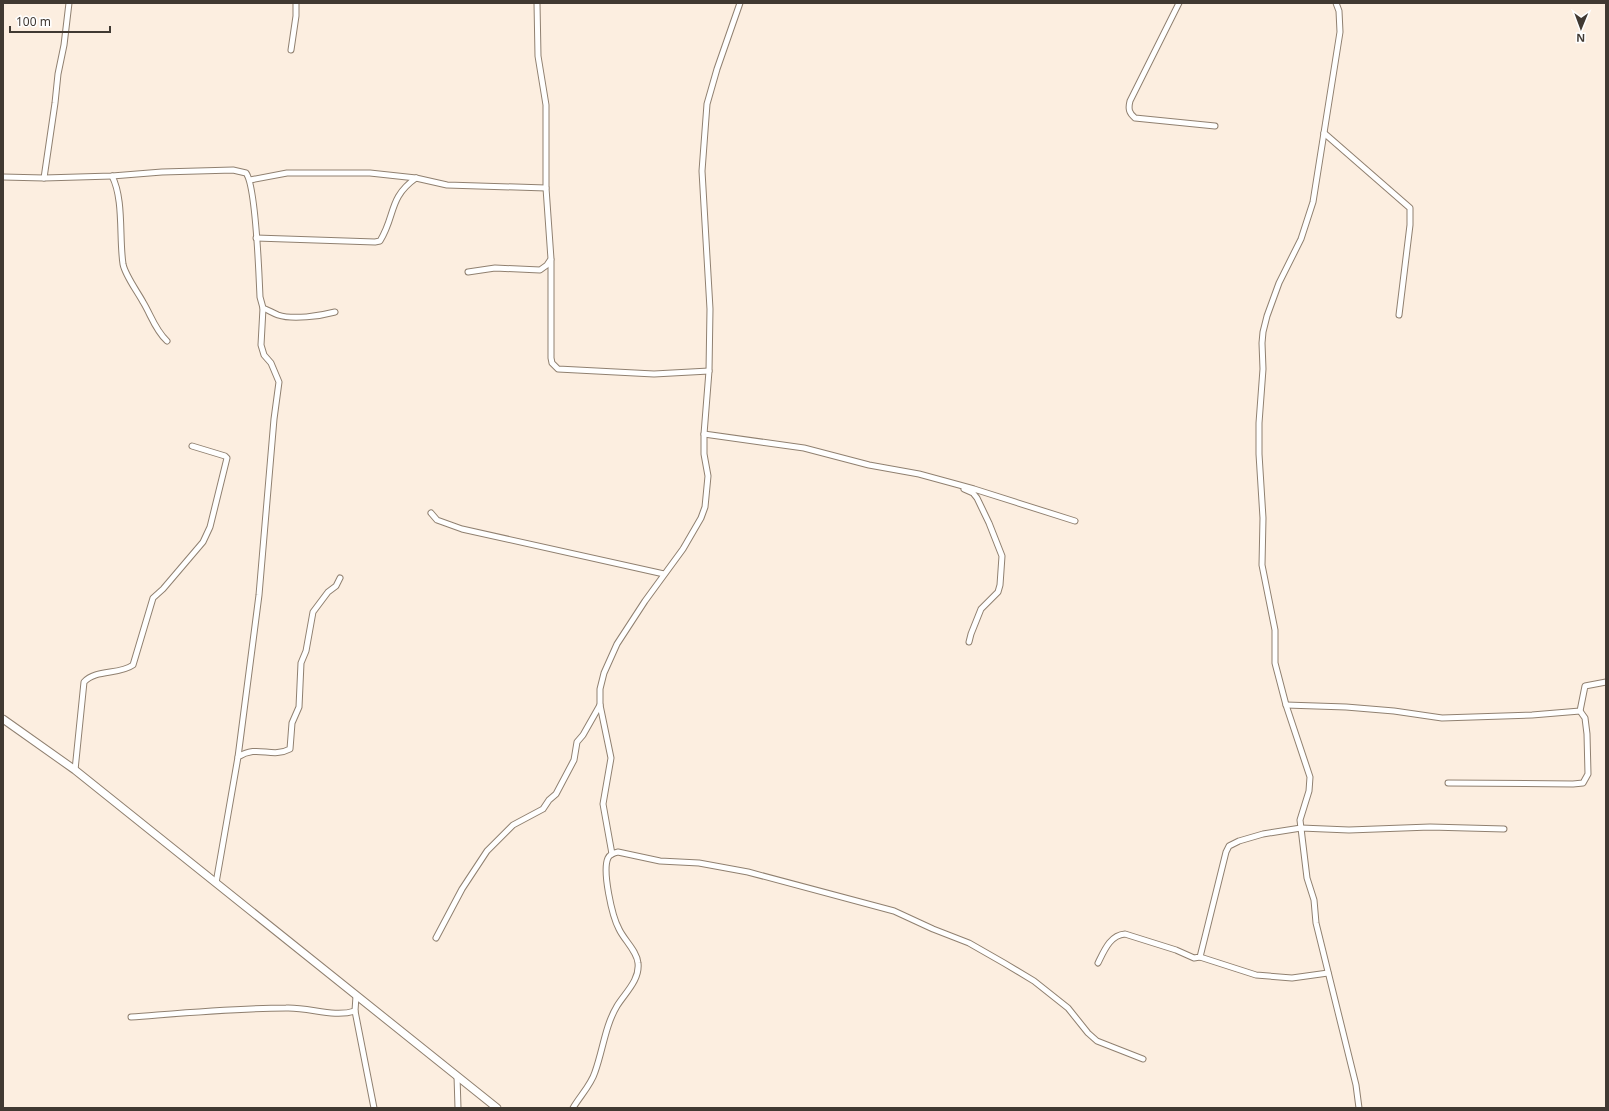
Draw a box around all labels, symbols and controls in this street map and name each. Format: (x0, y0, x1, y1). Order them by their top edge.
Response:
scale bar (10, 8, 110, 34)
north arrow (1561, 8, 1601, 48)
text: 100 m (16, 13, 51, 30)
text: N (1576, 31, 1585, 46)

